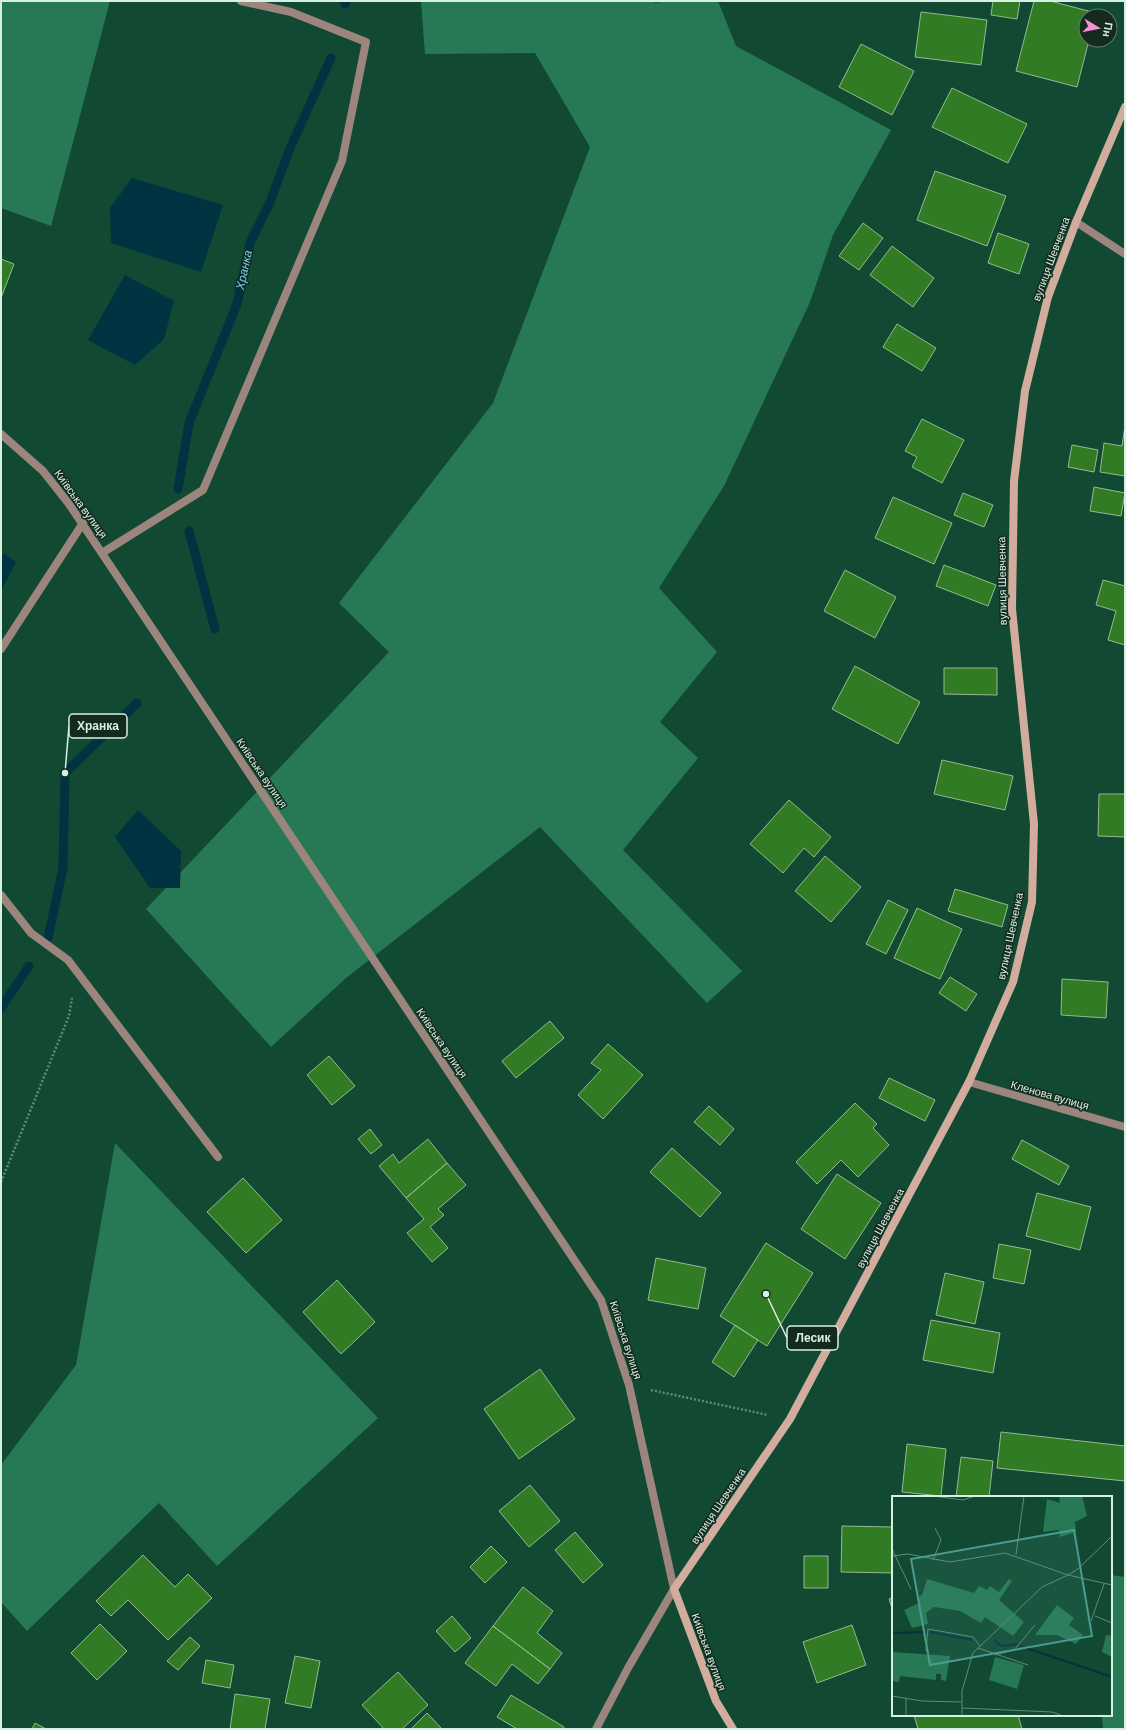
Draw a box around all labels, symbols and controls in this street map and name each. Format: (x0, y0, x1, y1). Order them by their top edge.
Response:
north arrow (1078, 8, 1118, 48)
text: Пн (1101, 22, 1116, 38)
street label: вулиця Шевченка (1029, 214, 1072, 303)
water label: Хранка (232, 248, 255, 292)
street label: Київська вулиця (52, 467, 111, 541)
street label: вулиця Шевченка (994, 536, 1009, 625)
callout: Хранка (69, 714, 127, 738)
text: Хранка (77, 718, 119, 733)
street label: Київська вулиця (234, 735, 291, 810)
street label: вулиця Шевченка (994, 890, 1025, 981)
street label: Київська вулиця (414, 1005, 471, 1080)
street label: Кленова вулиця (1009, 1077, 1091, 1112)
street label: вулиця Шевченка (853, 1185, 906, 1270)
street label: Київська вулиця (608, 1299, 645, 1381)
callout: Лесик (787, 1326, 838, 1350)
text: Лесик (796, 1330, 831, 1344)
street label: вулиця Шевченка (687, 1465, 748, 1546)
inset map (892, 1496, 1112, 1716)
street label: Київська вулиця (689, 1611, 730, 1692)

